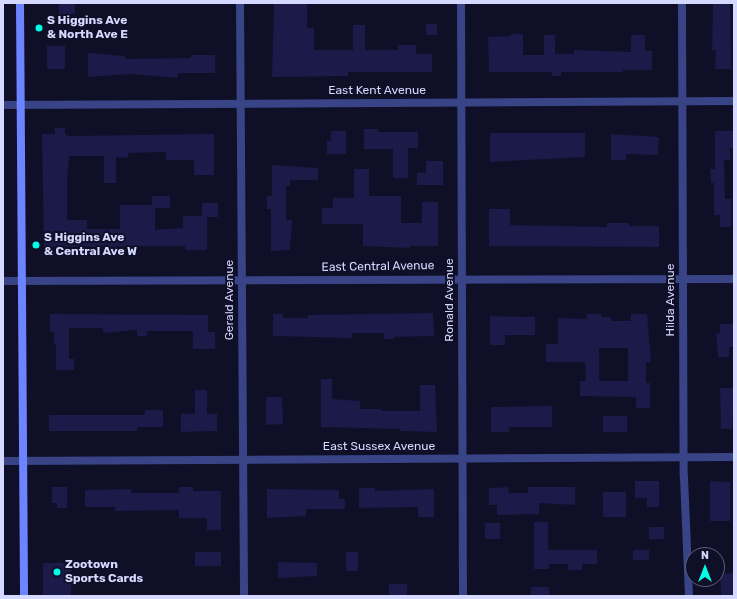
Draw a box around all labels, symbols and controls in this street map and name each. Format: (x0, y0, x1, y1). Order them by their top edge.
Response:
place label: S Higgins Ave & North Ave E (47, 14, 128, 42)
marker: S Higgins Ave & North Ave E (34, 23, 44, 33)
street label: East Kent Avenue (328, 84, 426, 98)
place label: S Higgins Ave & Central Ave W (44, 231, 137, 259)
marker: S Higgins Ave & Central Ave W (31, 240, 41, 250)
street label: Ronald Avenue (443, 258, 457, 342)
street label: Gerald Avenue (223, 259, 237, 341)
street label: East Central Avenue (321, 259, 435, 275)
street label: Hilda Avenue (664, 263, 678, 337)
street label: East Sussex Avenue (323, 440, 435, 454)
north arrow (685, 547, 725, 587)
text: N (701, 549, 709, 562)
place label: Zootown Sports Cards (65, 558, 143, 586)
marker: Zootown Sports Cards (52, 567, 62, 577)

